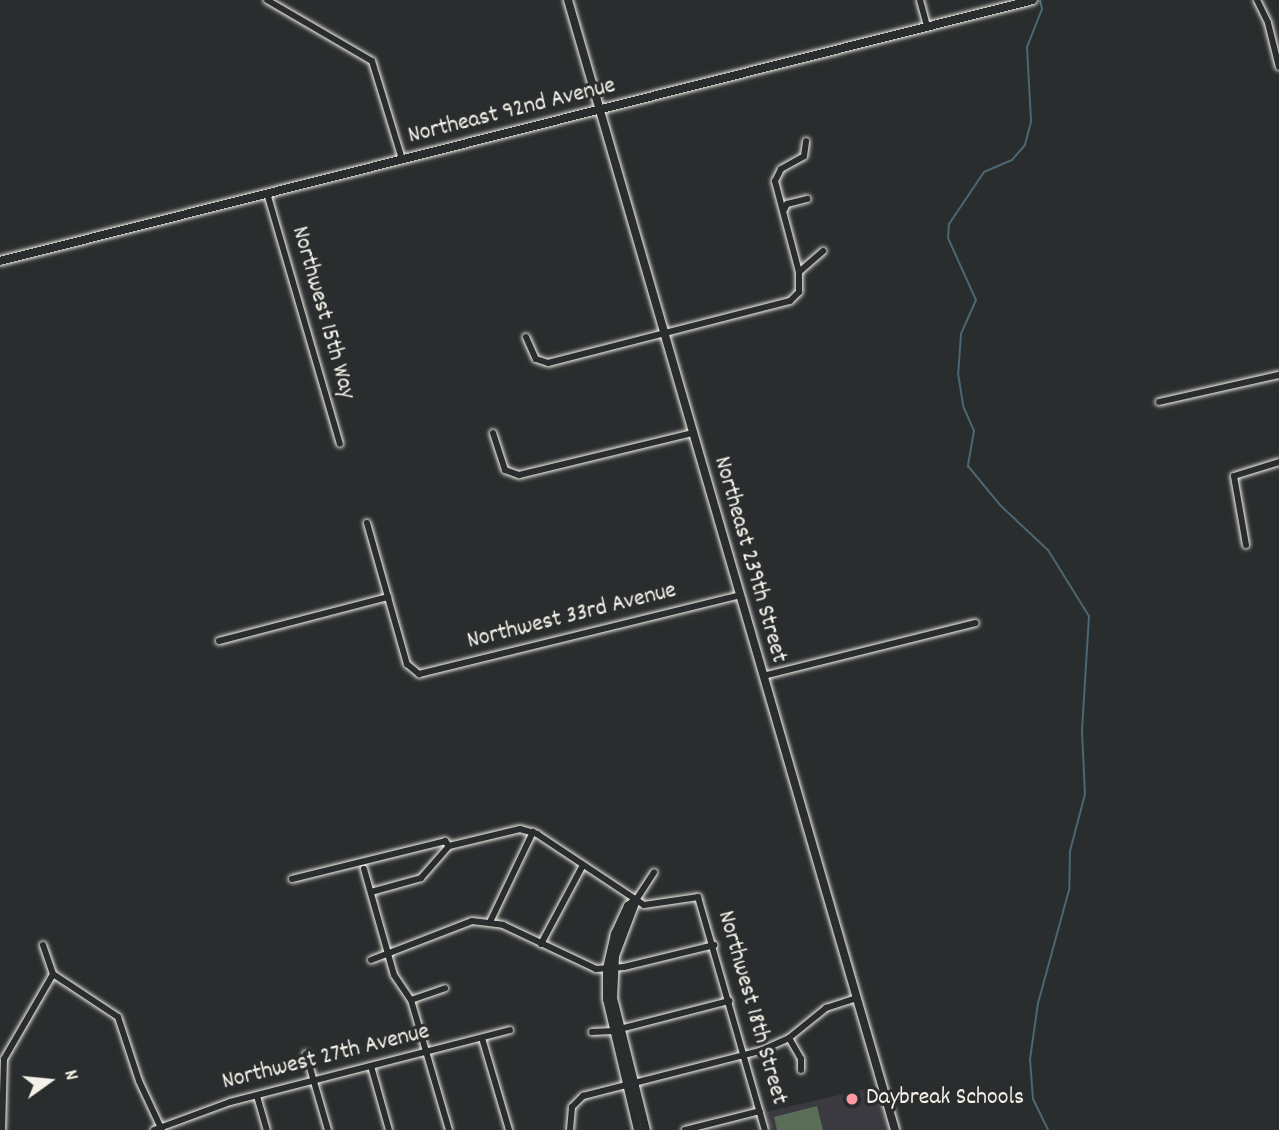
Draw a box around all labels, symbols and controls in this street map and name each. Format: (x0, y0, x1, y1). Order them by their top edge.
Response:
street label: Northeast 92nd Avenue (405, 72, 619, 152)
street label: Northwest 15th Way (284, 223, 360, 403)
street label: Northeast 239th Street (706, 453, 792, 667)
street label: Northwest 33rd Avenue (465, 577, 679, 657)
street label: Northwest 18th Street (710, 908, 792, 1108)
street label: Northwest 27th Avenue (219, 1018, 433, 1098)
north arrow (14, 1046, 84, 1116)
text: N (56, 1067, 84, 1083)
place label: Daybreak Schools (866, 1085, 1024, 1113)
marker: Daybreak Schools (844, 1091, 860, 1107)

